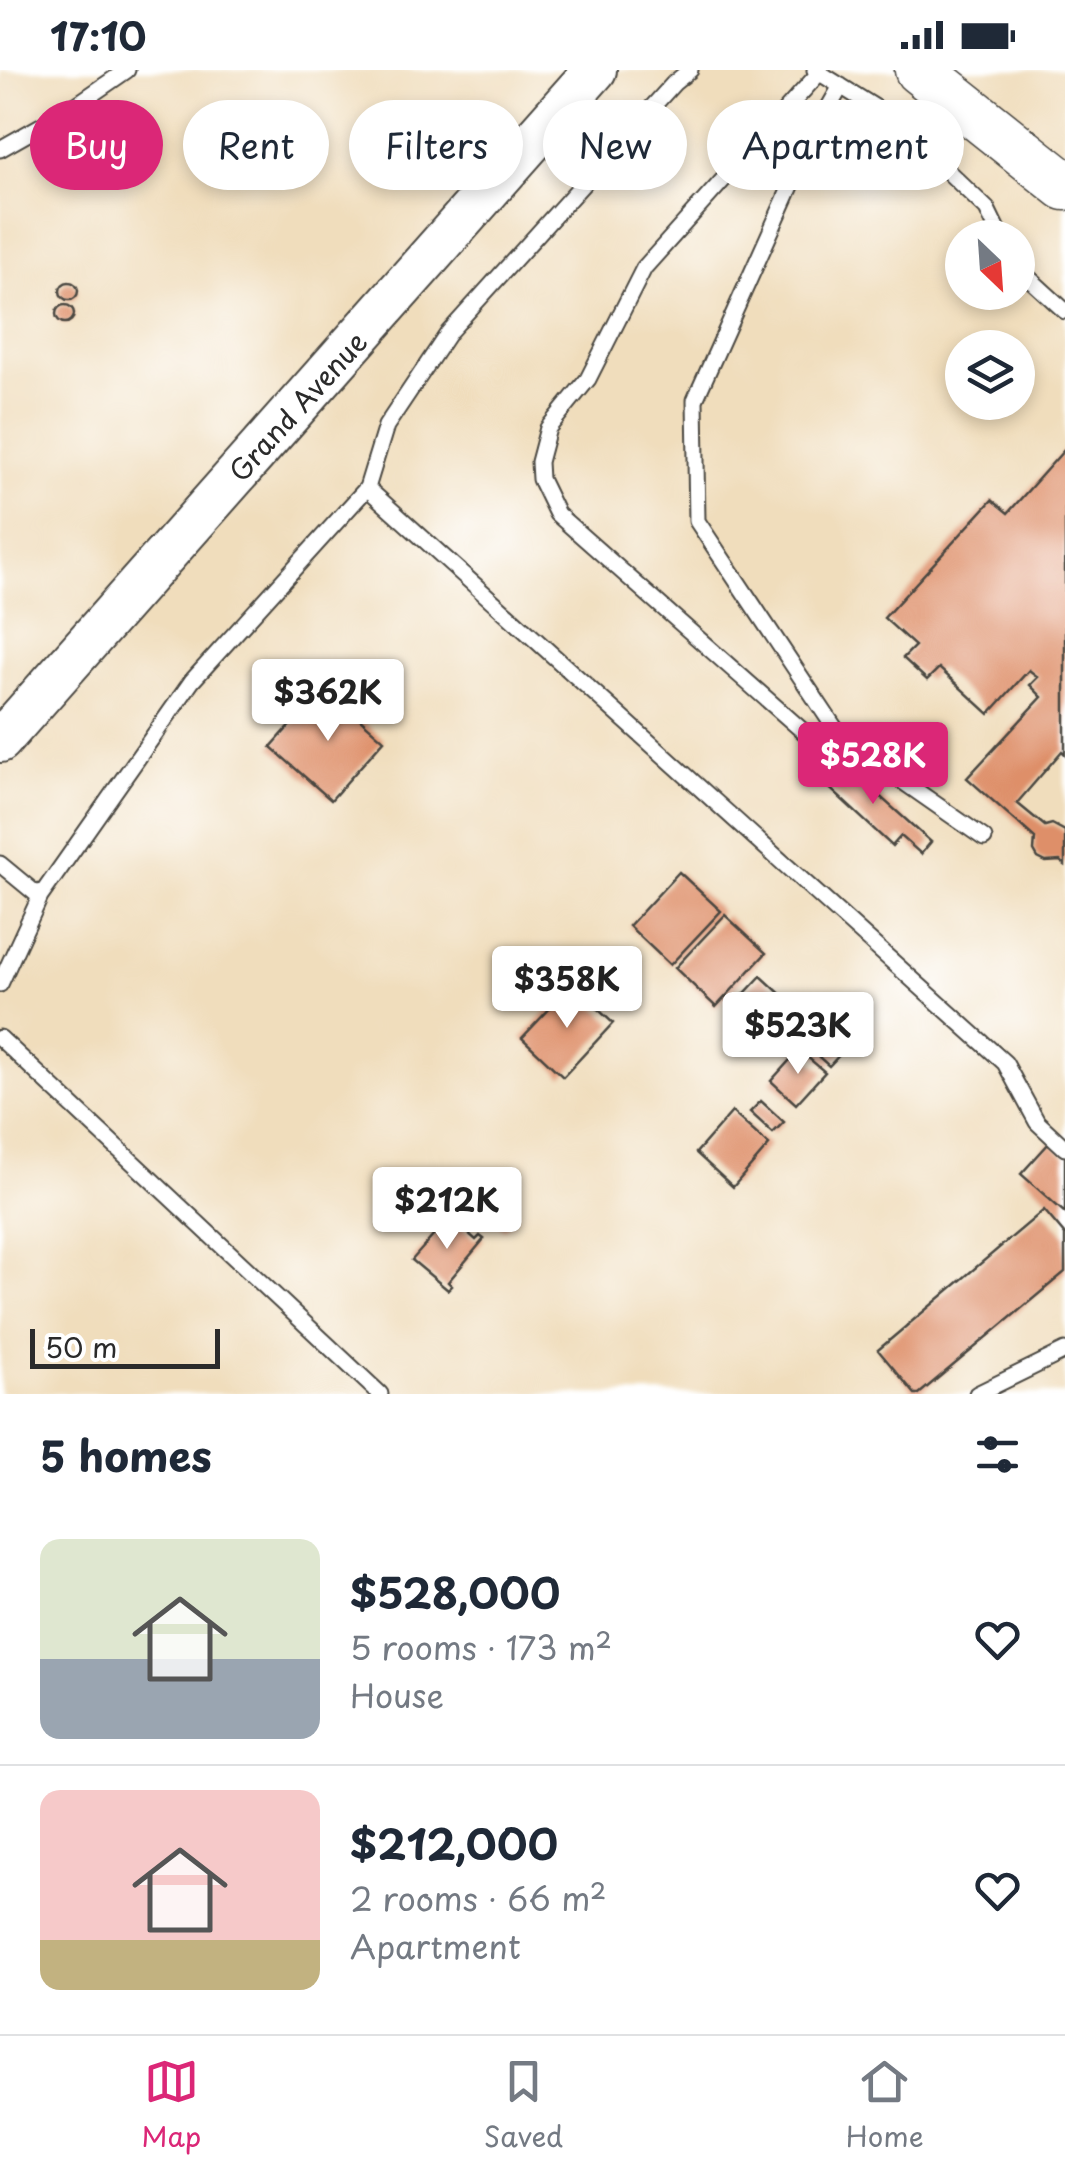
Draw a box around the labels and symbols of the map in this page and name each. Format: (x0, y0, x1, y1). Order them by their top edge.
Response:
north arrow (945, 220, 1035, 310)
street label: Grand Avenue (218, 321, 376, 491)
pin: $362K (258, 659, 398, 744)
pin: $528K (803, 722, 943, 807)
pin: $358K (497, 946, 637, 1031)
pin: $523K (728, 992, 868, 1077)
pin: $212K (377, 1167, 517, 1252)
scale bar (30, 1324, 220, 1368)

